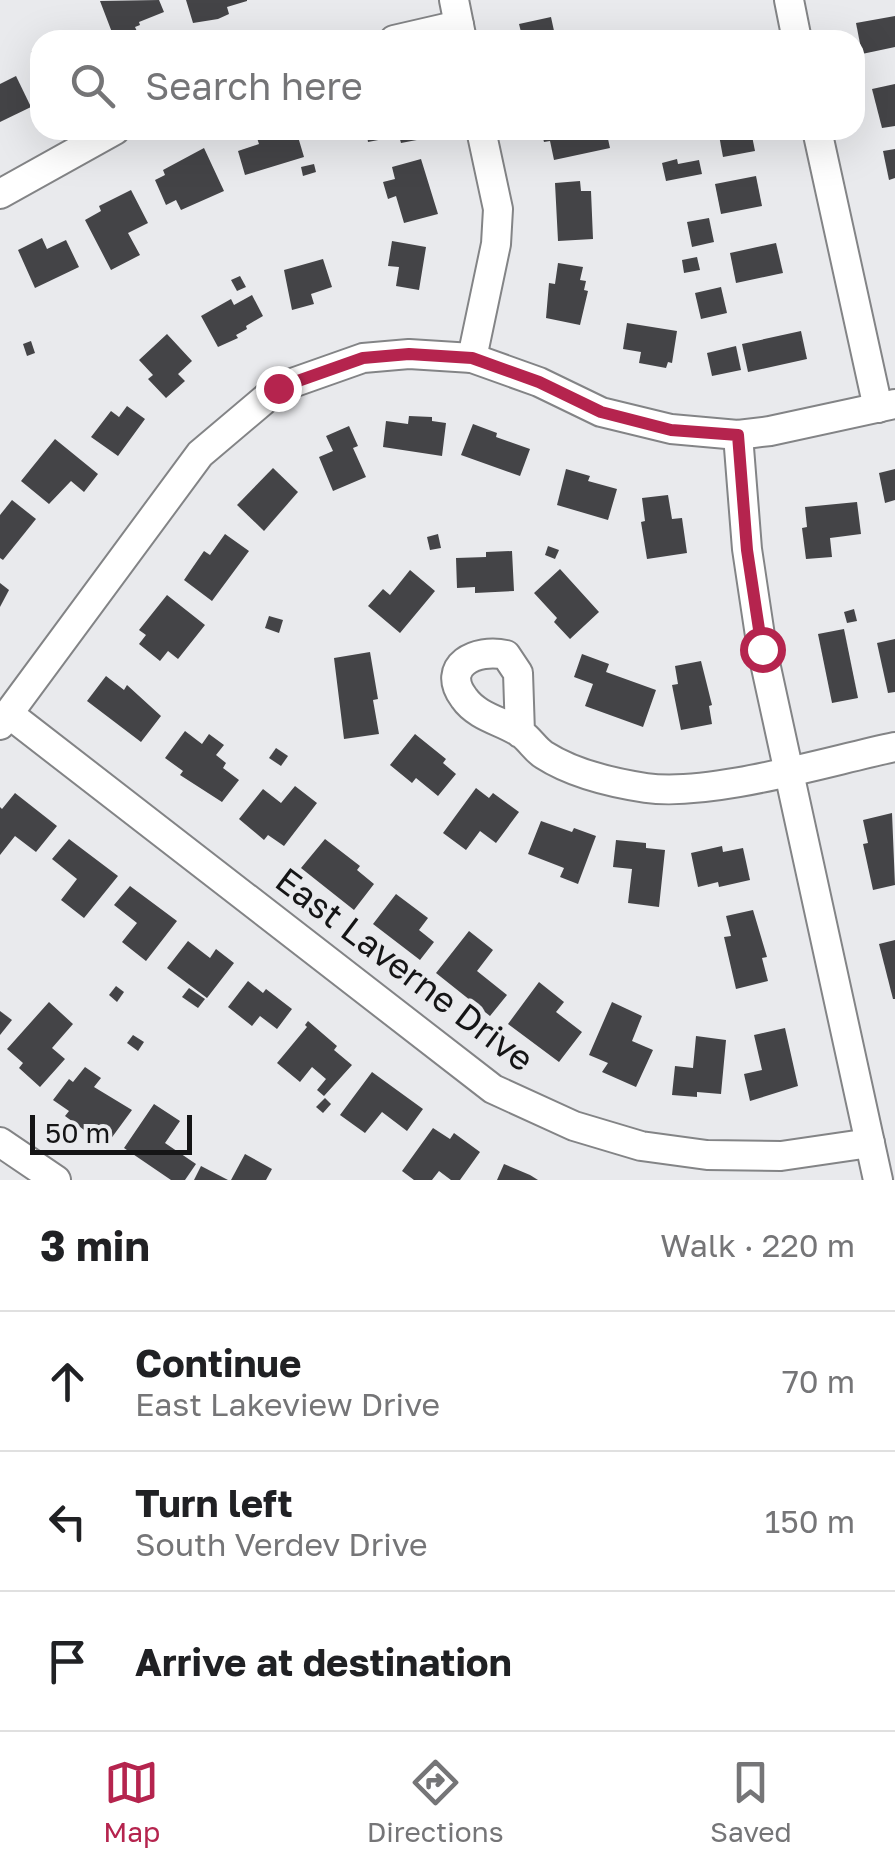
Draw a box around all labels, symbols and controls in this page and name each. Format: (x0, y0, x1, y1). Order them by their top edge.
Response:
search box (30, 30, 865, 140)
icon: search (65, 58, 120, 113)
text: Search here (145, 63, 363, 108)
route end (256, 366, 302, 412)
route start (740, 627, 786, 673)
street label: East Laverne Drive (268, 858, 542, 1080)
scale bar (30, 1110, 192, 1154)
text: 50 m (45, 1116, 110, 1149)
text: 3 min (40, 1220, 150, 1270)
text: Walk · 220 m (660, 1226, 855, 1264)
text: Continue (135, 1340, 301, 1385)
icon: ahead (40, 1354, 95, 1409)
text: 70 m (782, 1362, 855, 1400)
text: East Lakeview Drive (135, 1385, 440, 1423)
text: Turn left (135, 1480, 293, 1525)
icon: left (40, 1494, 95, 1549)
text: 150 m (765, 1502, 855, 1540)
text: South Verdev Drive (135, 1525, 428, 1563)
icon: arrive (40, 1634, 95, 1689)
text: Arrive at destination (135, 1639, 512, 1684)
tab: Map (103, 1755, 160, 1848)
tab: Directions (367, 1755, 504, 1848)
tab: Saved (710, 1755, 792, 1848)

